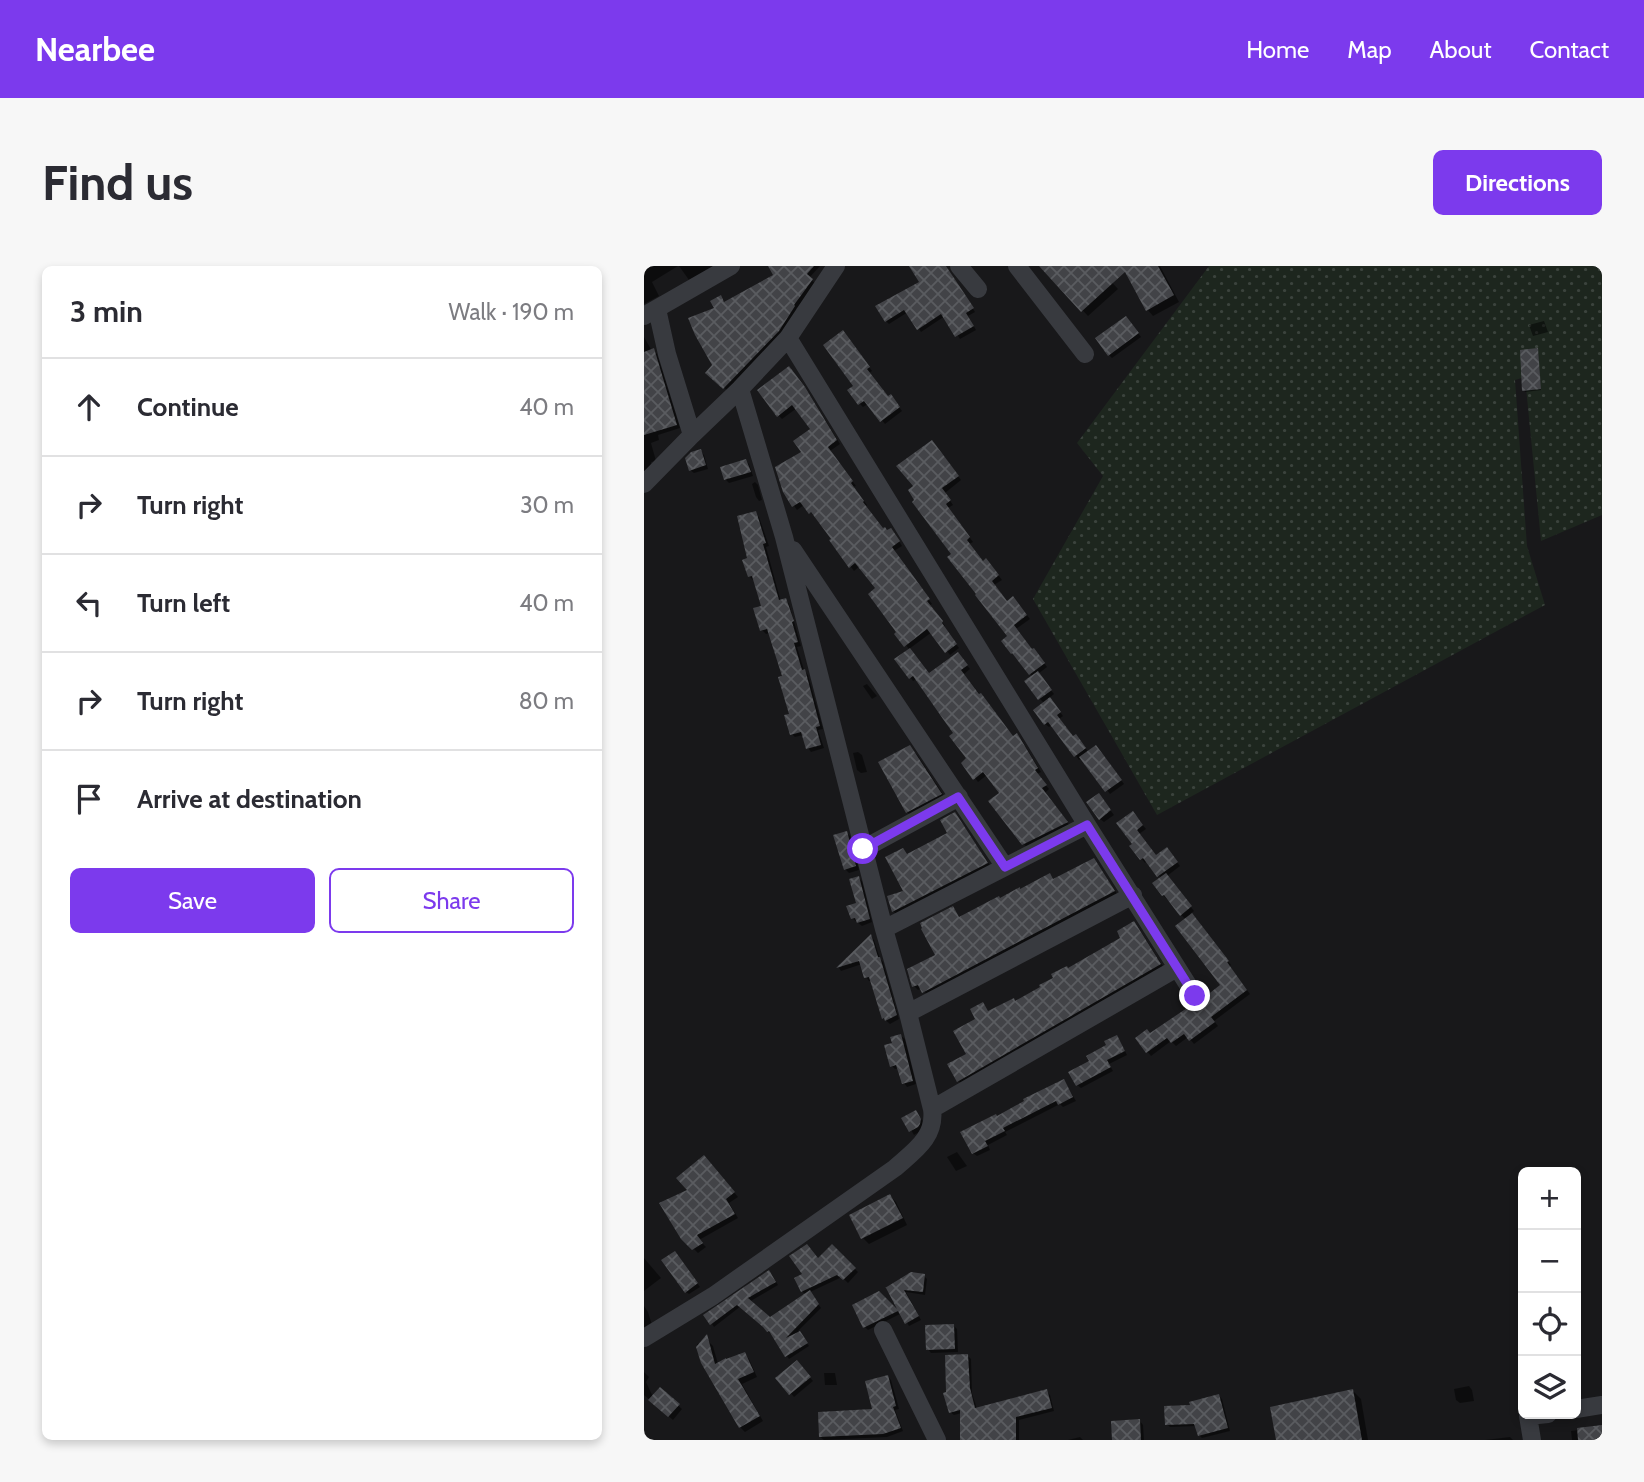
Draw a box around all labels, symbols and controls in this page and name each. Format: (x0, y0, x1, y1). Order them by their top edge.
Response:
text: Nearbee (35, 29, 155, 69)
text: Home (1246, 35, 1309, 64)
text: Map (1347, 35, 1392, 64)
text: About (1430, 35, 1492, 64)
text: Contact (1530, 35, 1609, 64)
button: Directions (1433, 150, 1602, 215)
text: Find us (42, 153, 193, 212)
text: 3 min (70, 293, 143, 330)
text: Walk · 190 m (449, 298, 574, 326)
icon: ahead (70, 388, 108, 426)
text: Continue (137, 391, 239, 423)
text: 40 m (519, 393, 574, 421)
icon: right (70, 486, 108, 524)
text: Turn right (137, 489, 243, 521)
text: 30 m (520, 491, 574, 519)
icon: left (70, 584, 108, 622)
text: Turn left (137, 587, 230, 619)
text: 40 m (519, 589, 574, 617)
icon: right (70, 682, 108, 720)
text: Turn right (137, 685, 243, 717)
text: 80 m (519, 687, 574, 715)
icon: arrive (70, 780, 108, 818)
text: Arrive at destination (137, 783, 362, 815)
route start (847, 833, 878, 864)
button: Save (70, 868, 315, 933)
button: Share (329, 868, 574, 933)
route end (1179, 980, 1210, 1011)
map controls (1518, 1167, 1581, 1419)
button: + (1518, 1167, 1581, 1230)
button: − (1518, 1230, 1581, 1293)
button: locate (1518, 1293, 1581, 1356)
button: layers (1518, 1356, 1581, 1419)

